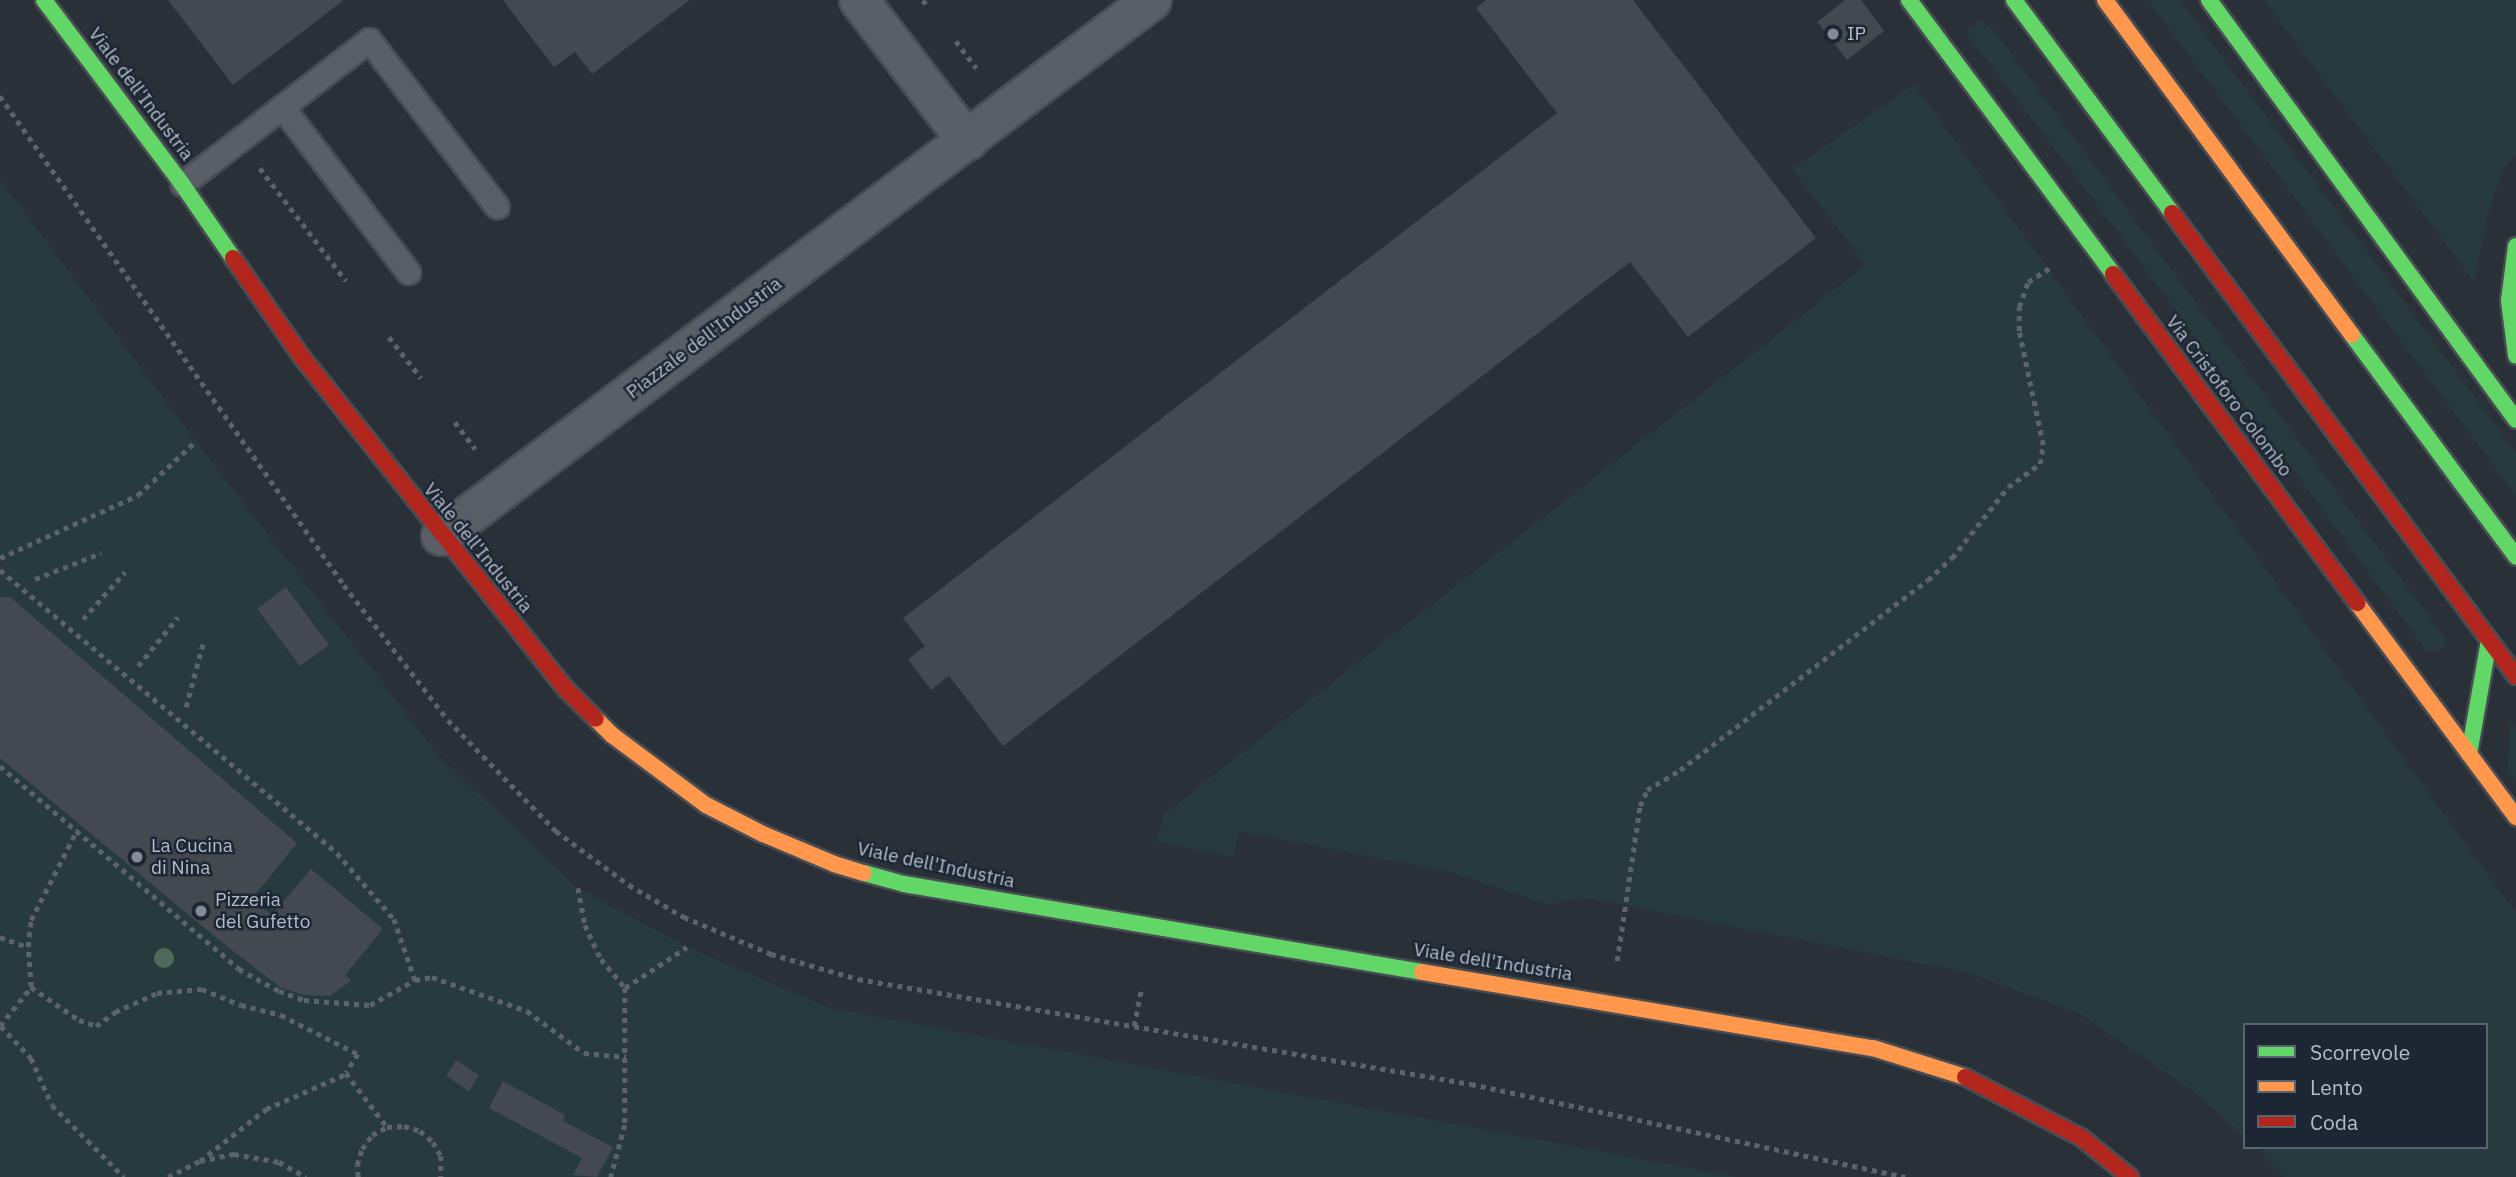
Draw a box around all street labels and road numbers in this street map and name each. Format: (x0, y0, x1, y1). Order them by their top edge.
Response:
street label: Viale dell'Industria (84, 23, 198, 165)
street label: Piazzale dell'Industria (622, 272, 786, 404)
street label: Via Cristoforo Colombo (2161, 311, 2297, 481)
street label: Viale dell'Industria (419, 478, 537, 618)
street label: Viale dell'Industria (855, 837, 1017, 893)
street label: Viale dell'Industria (1412, 938, 1574, 986)

